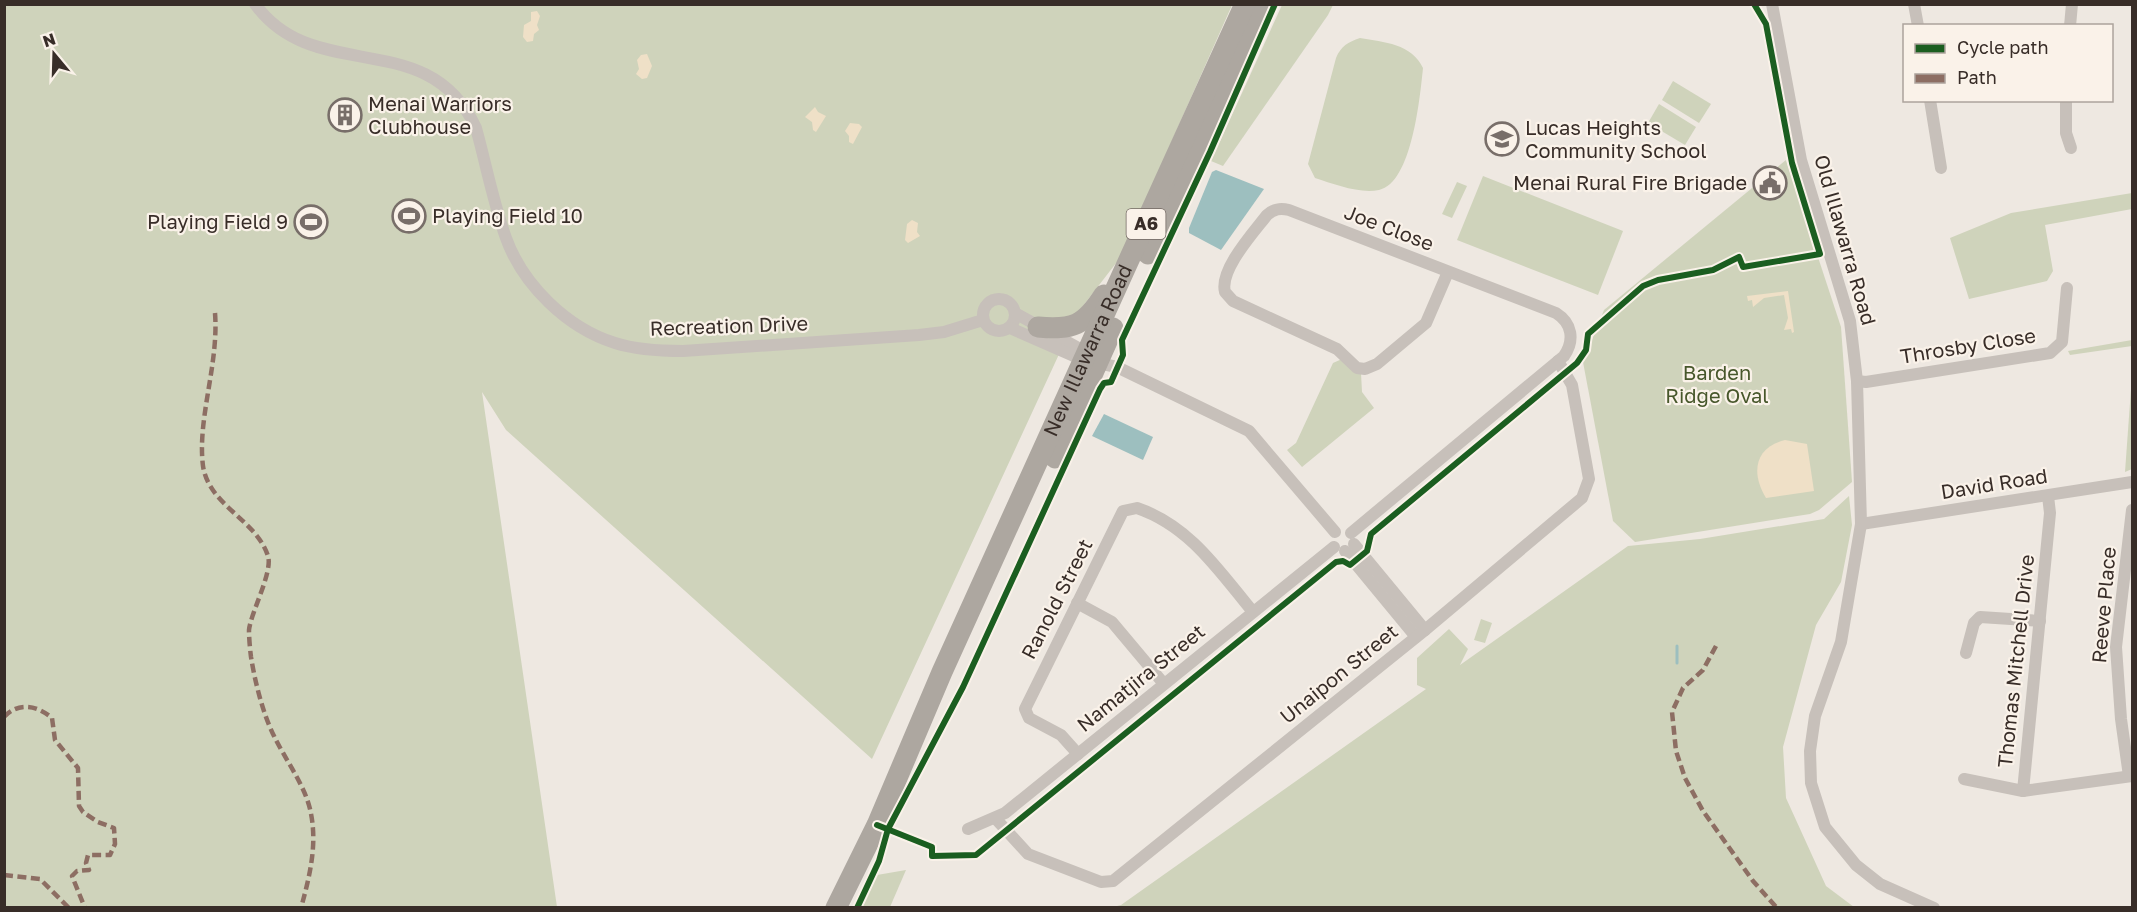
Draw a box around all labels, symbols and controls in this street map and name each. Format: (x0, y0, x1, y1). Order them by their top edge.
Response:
north arrow (24, 24, 84, 84)
legend (1903, 24, 2113, 102)
text: N (40, 28, 58, 51)
text: Cycle path (1957, 36, 2049, 58)
text: Path (1957, 66, 1997, 88)
place label: Menai Warriors Clubhouse (368, 91, 512, 138)
building icon: Menai Warriors Clubhouse (327, 97, 363, 133)
place label: Lucas Heights Community School (1525, 115, 1707, 162)
school or university icon: Lucas Heights Community School (1484, 121, 1520, 157)
street label: Old Illawarra Road (1810, 152, 1882, 328)
public building icon: Menai Rural Fire Brigade (1752, 165, 1788, 201)
place label: Menai Rural Fire Brigade (1513, 170, 1747, 194)
sports icon: Playing Field 10 (391, 198, 427, 234)
street label: Joe Close (1341, 199, 1437, 255)
place label: Playing Field 10 (432, 203, 583, 227)
sports icon: Playing Field 9 (293, 204, 329, 240)
place label: Playing Field 9 (147, 209, 288, 233)
road number: A6 (1126, 209, 1166, 239)
street label: New Illawarra Road (1038, 260, 1136, 440)
street label: Recreation Drive (649, 310, 809, 340)
street label: Throsby Close (1898, 322, 2037, 368)
park label: Barden Ridge Oval (1665, 360, 1769, 407)
street label: David Road (1939, 463, 2049, 503)
street label: Ranold Street (1016, 534, 1097, 663)
street label: Reeve Place (2086, 546, 2120, 664)
street label: Thomas Mitchell Drive (1992, 553, 2038, 769)
street label: Namatjira Street (1072, 618, 1209, 736)
street label: Unaipon Street (1275, 618, 1402, 728)

